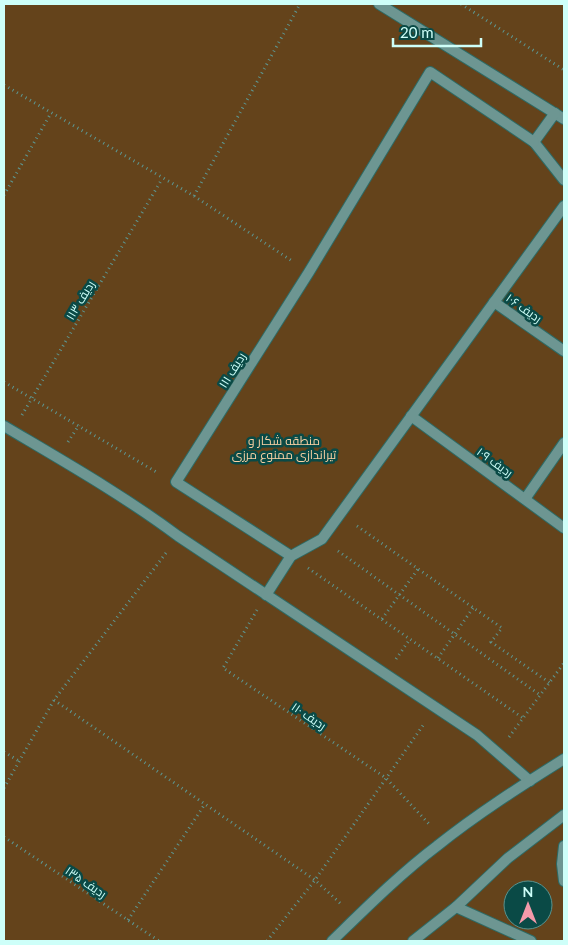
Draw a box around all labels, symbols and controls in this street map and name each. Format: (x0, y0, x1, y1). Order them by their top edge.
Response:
scale bar (393, 15, 480, 47)
text: 20 m (400, 23, 434, 41)
street label: ردیف ۱۱۳ (62, 278, 98, 322)
street label: ردیف ۱۰۶ (503, 290, 545, 326)
street label: ردیف ۱۱۱ (215, 349, 249, 391)
park label: منطقه شکار و تیراندازی ممنوع مرزی (232, 433, 337, 463)
street label: ردیف ۱۰۹ (474, 444, 516, 480)
street label: ردیف ۱۱۰ (289, 699, 329, 733)
street label: ردیف ۱۳۵ (63, 863, 109, 901)
north arrow (503, 880, 553, 930)
text: N (523, 883, 533, 900)

